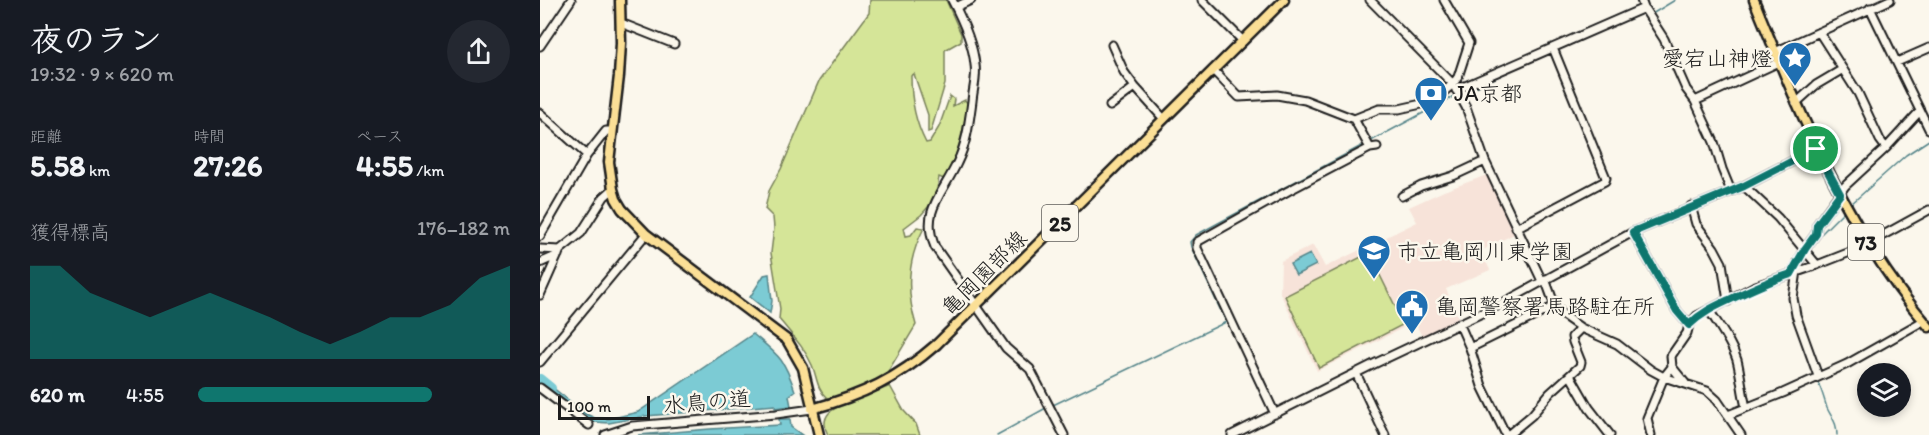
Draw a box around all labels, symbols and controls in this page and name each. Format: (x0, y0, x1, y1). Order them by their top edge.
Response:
text: 夜のラン (30, 20, 162, 59)
button: share (447, 20, 510, 83)
place icon: 愛宕山神燈 (1777, 40, 1813, 87)
place label: 愛宕山神燈 (1662, 45, 1772, 72)
text: 19:32 · 9 × 620 m (30, 62, 174, 86)
bank icon: JA京都 (1413, 75, 1449, 122)
place label: JA京都 (1454, 80, 1522, 107)
pin (1790, 123, 1841, 174)
text: 距離 (30, 127, 62, 146)
text: 時間 (193, 127, 225, 146)
text: ペース (356, 127, 403, 146)
icon: arrive (1799, 132, 1832, 165)
text: 5.58 (30, 147, 85, 184)
text: 27:26 (193, 147, 263, 184)
text: 4:55 (356, 147, 413, 184)
text: km (85, 161, 110, 180)
text: /km (413, 161, 444, 180)
road number: 25 (1042, 205, 1078, 241)
text: 176–182 m (417, 216, 510, 240)
text: 獲得標高 (30, 220, 110, 244)
road number: 73 (1848, 224, 1884, 260)
street label: 亀岡園部線 (936, 225, 1032, 321)
school or university icon: 市立亀岡川東学園 (1356, 233, 1392, 280)
place label: 市立亀岡川東学園 (1397, 238, 1573, 265)
public building icon: 亀岡警察署馬路駐在所 (1394, 288, 1430, 335)
place label: 亀岡警察署馬路駐在所 (1435, 293, 1655, 320)
map controls (1857, 363, 1911, 417)
button: layers (1857, 363, 1911, 417)
text: 620 m (30, 383, 85, 407)
text: 4:55 (126, 383, 164, 407)
street label: 水鳥の道 (662, 385, 752, 419)
scale bar (558, 393, 650, 420)
text: 100 m (567, 397, 611, 416)

